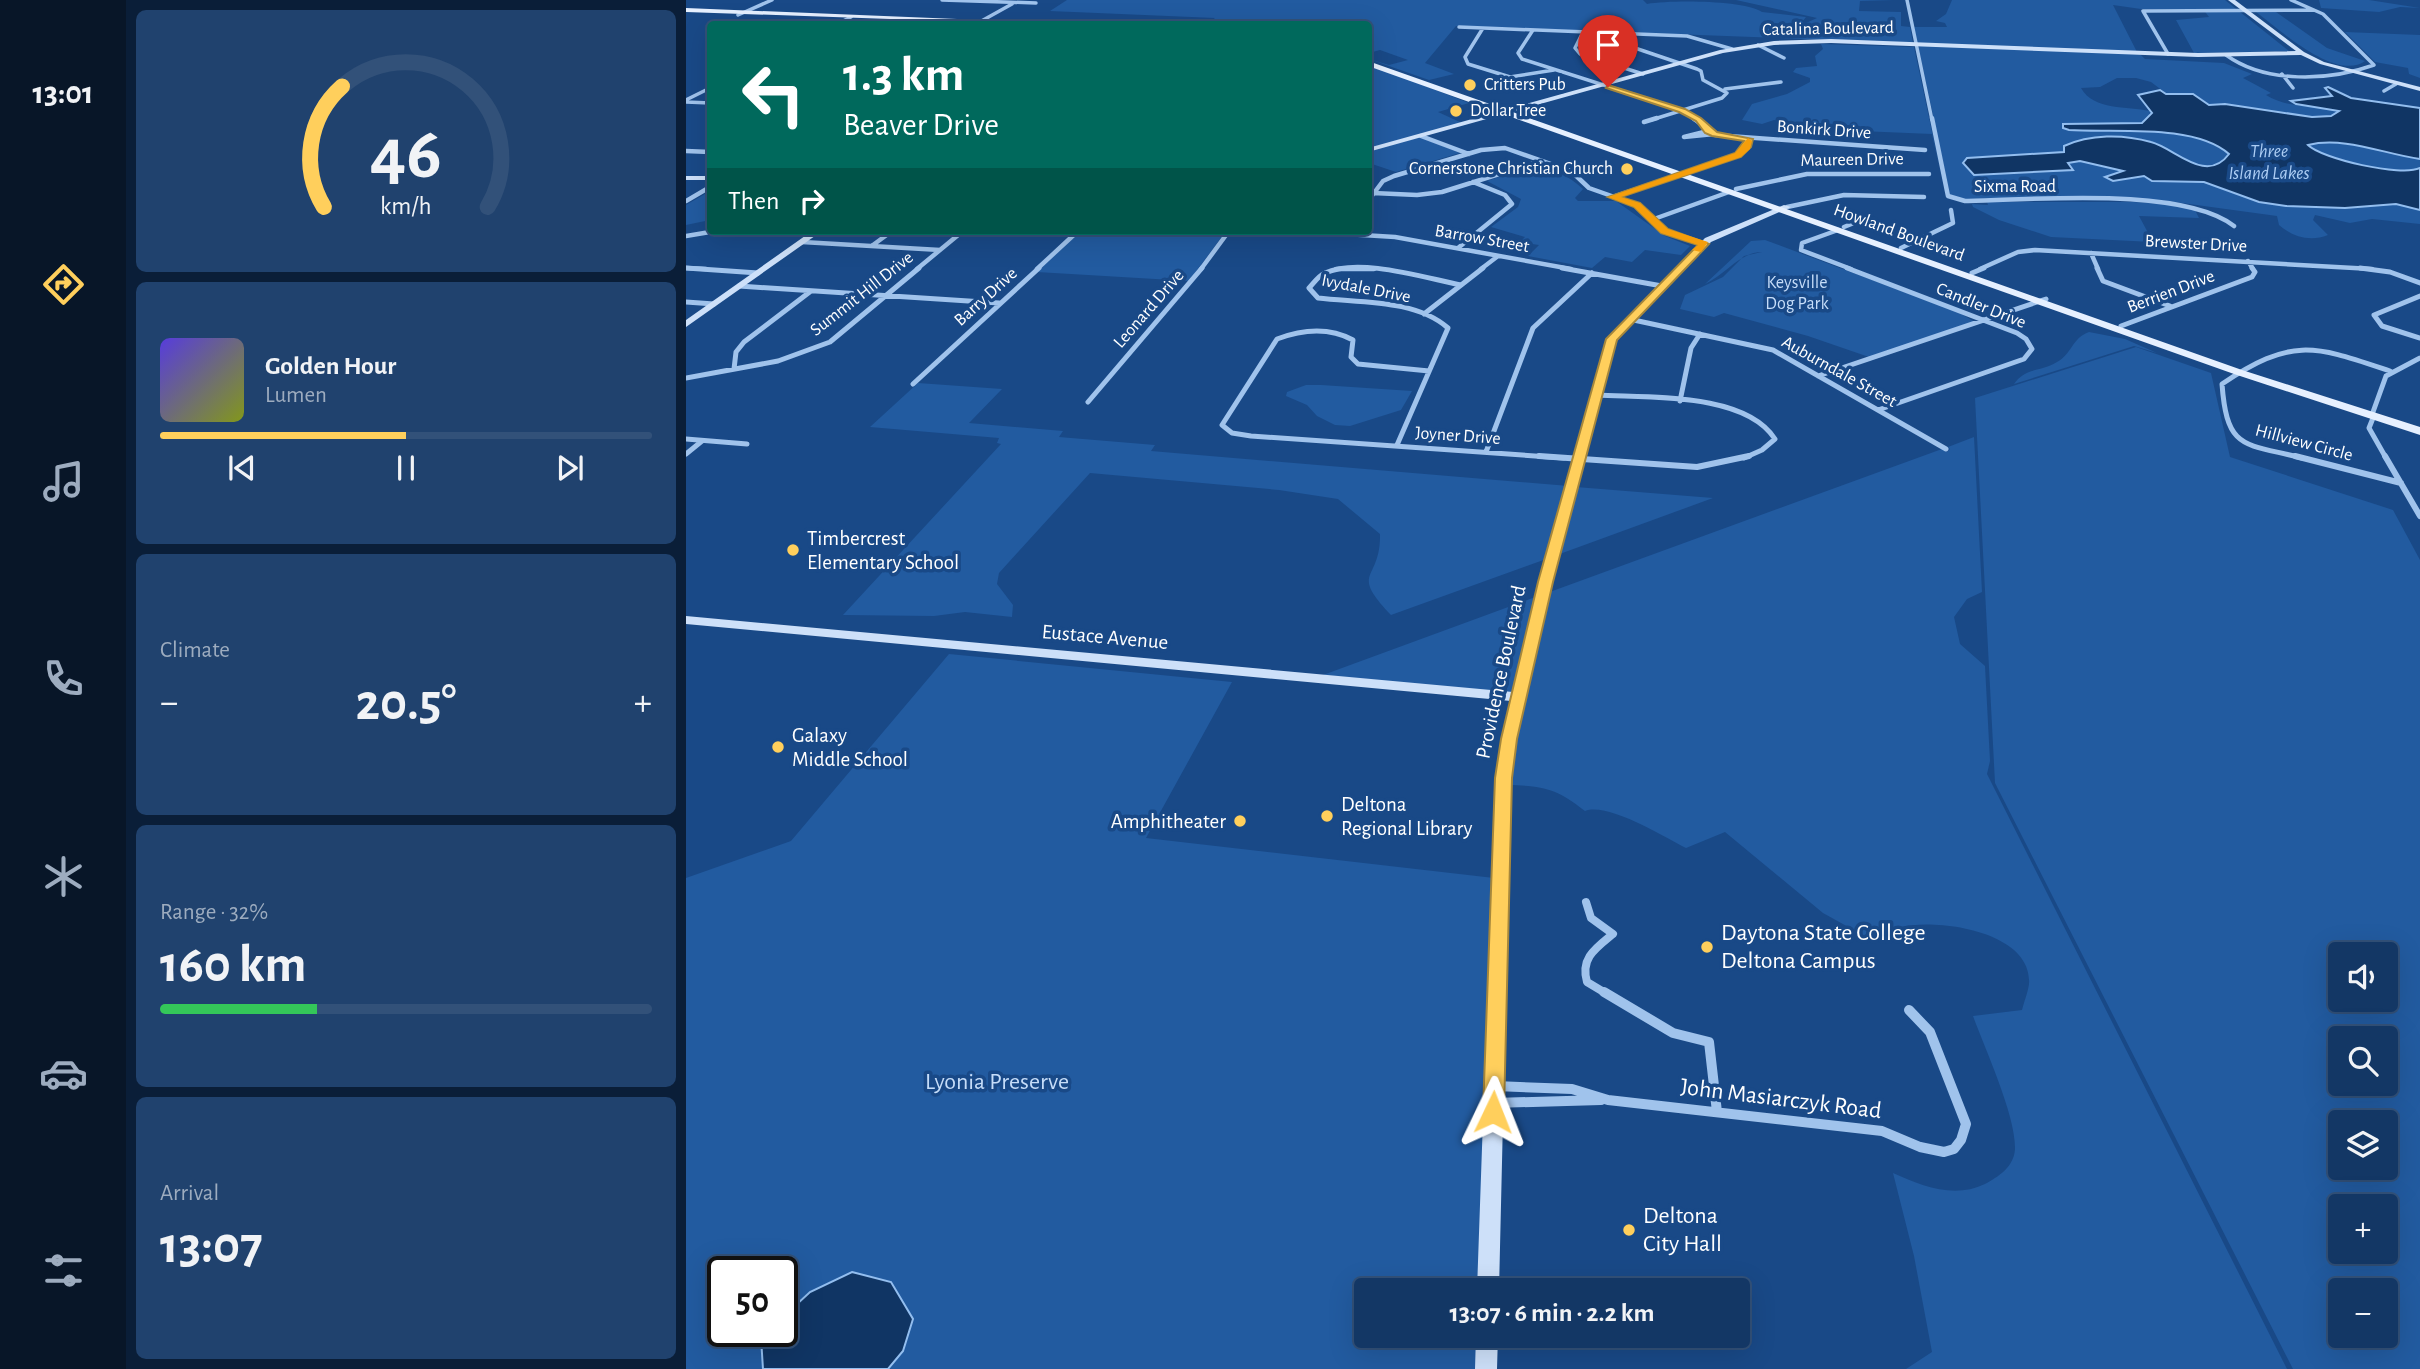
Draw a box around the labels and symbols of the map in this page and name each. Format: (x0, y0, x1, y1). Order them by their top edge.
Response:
pin (1578, 15, 1638, 87)
street label: Catalina Boulevard (1762, 19, 1894, 39)
place label: Critters Pub (1484, 76, 1566, 94)
marker: Critters Pub (1462, 77, 1478, 93)
place label: Dollar Tree (1470, 102, 1546, 120)
marker: Dollar Tree (1448, 103, 1464, 119)
street label: Bonkirk Drive (1776, 118, 1872, 142)
water label: Three Island Lakes (2228, 142, 2310, 183)
street label: Maureen Drive (1800, 150, 1904, 170)
place label: Cornerstone Christian Church (1409, 160, 1613, 178)
marker: Cornerstone Christian Church (1619, 161, 1635, 177)
street label: Sixma Road (1974, 178, 2056, 196)
street label: Howland Boulevard (1831, 201, 1967, 265)
street label: Barrow Street (1433, 222, 1531, 256)
street label: Brewster Drive (2144, 232, 2248, 256)
street label: Summit Hill Drive (807, 248, 917, 340)
street label: Barry Drive (951, 264, 1021, 330)
street label: Leonard Drive (1110, 266, 1188, 352)
street label: Berrien Drive (2125, 267, 2217, 317)
street label: Ivydale Drive (1320, 272, 1412, 306)
park label: Keysville Dog Park (1765, 274, 1829, 313)
street label: Candler Drive (1934, 280, 2028, 332)
street label: Auburndale Street (1779, 333, 1900, 411)
street label: Hillview Circle (2253, 421, 2355, 465)
street label: Joyner Drive (1415, 424, 1501, 448)
place label: Timbercrest Elementary School (807, 528, 959, 573)
marker: Timbercrest Elementary School (785, 542, 801, 558)
street label: Providence Boulevard (1472, 583, 1530, 761)
street label: Eustace Avenue (1041, 621, 1169, 653)
place label: Galaxy Middle School (792, 725, 908, 770)
marker: Galaxy Middle School (770, 739, 786, 755)
place label: Deltona Regional Library (1341, 794, 1472, 839)
marker: Deltona Regional Library (1319, 808, 1335, 824)
place label: Amphitheater (1111, 811, 1226, 832)
marker: Amphitheater (1232, 813, 1248, 829)
place label: Daytona State College Deltona Campus (1721, 921, 1925, 973)
marker: Daytona State College Deltona Campus (1699, 939, 1715, 955)
park label: Lyonia Preserve (925, 1070, 1069, 1094)
position arrow (1456, 1075, 1530, 1149)
street label: John Masiarczyk Road (1679, 1075, 1883, 1123)
place label: Deltona City Hall (1643, 1204, 1722, 1256)
marker: Deltona City Hall (1621, 1222, 1637, 1238)
speed limit sign: 50 (707, 1256, 798, 1347)

